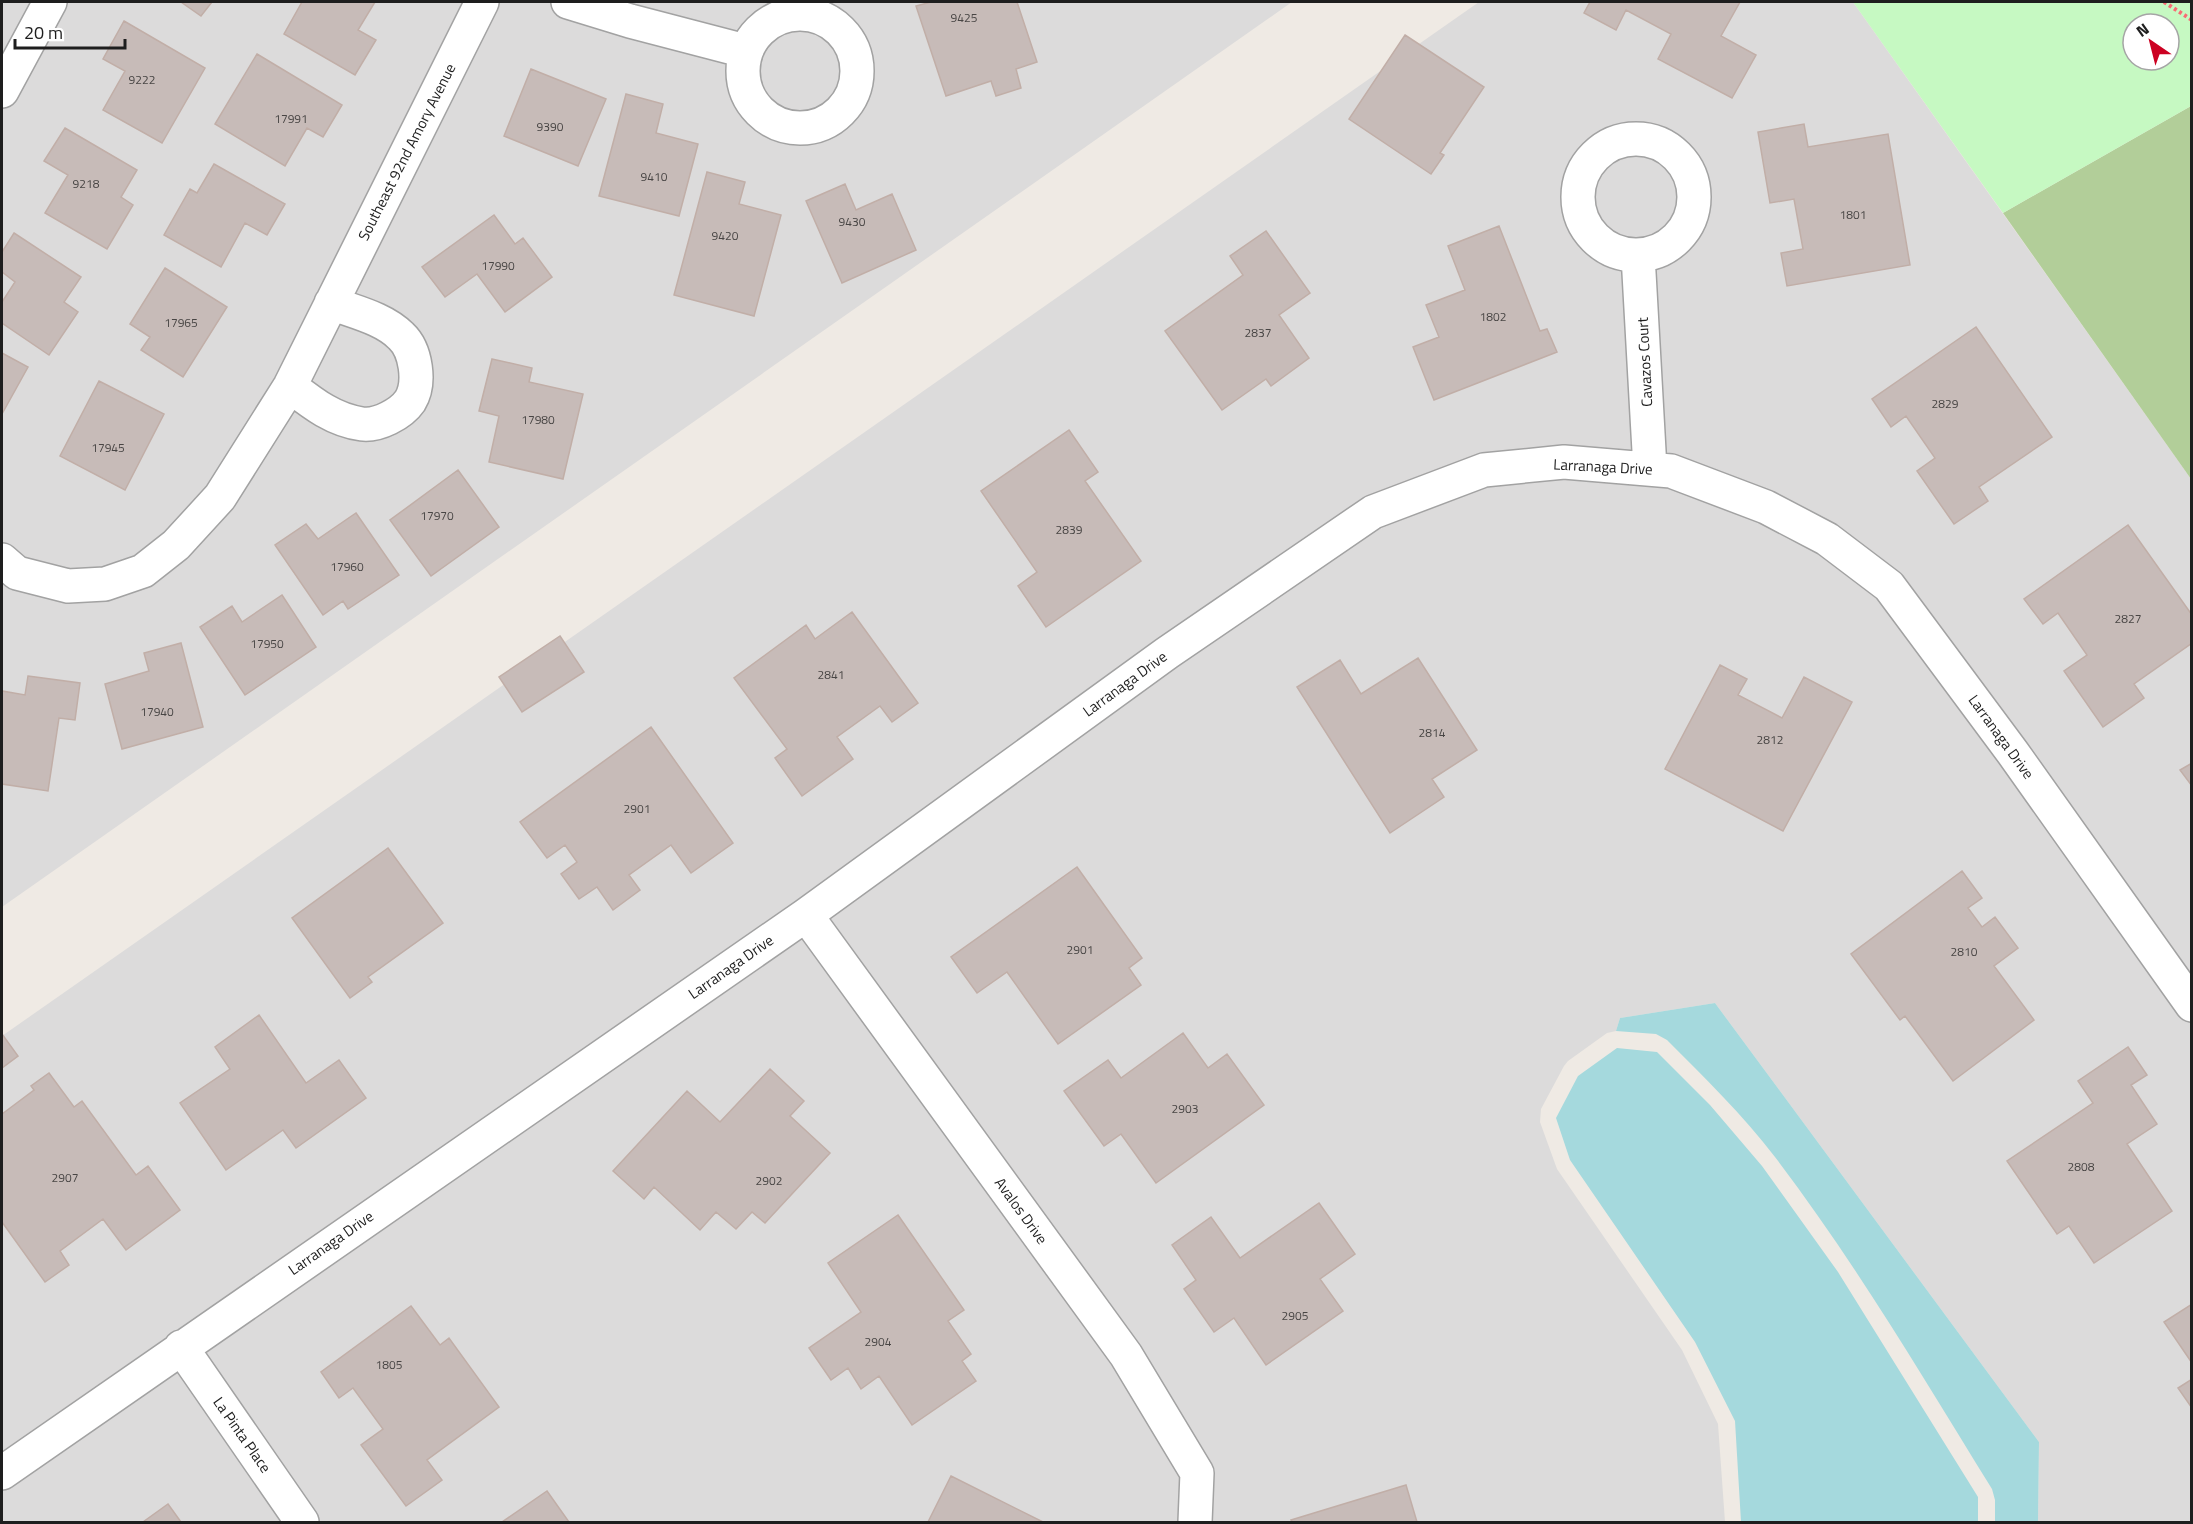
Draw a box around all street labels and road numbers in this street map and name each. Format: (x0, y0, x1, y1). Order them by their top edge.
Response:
street label: Southeast 92nd Amory Avenue (352, 59, 461, 244)
street label: Cavazos Court (1631, 316, 1658, 407)
street label: Larranaga Drive (1553, 452, 1653, 481)
street label: Larranaga Drive (1078, 645, 1172, 722)
street label: Larranaga Drive (1963, 690, 2040, 784)
street label: Larranaga Drive (683, 929, 778, 1005)
street label: Avalos Drive (989, 1172, 1054, 1249)
street label: Larranaga Drive (283, 1205, 378, 1281)
street label: La Pinta Place (208, 1392, 277, 1477)

